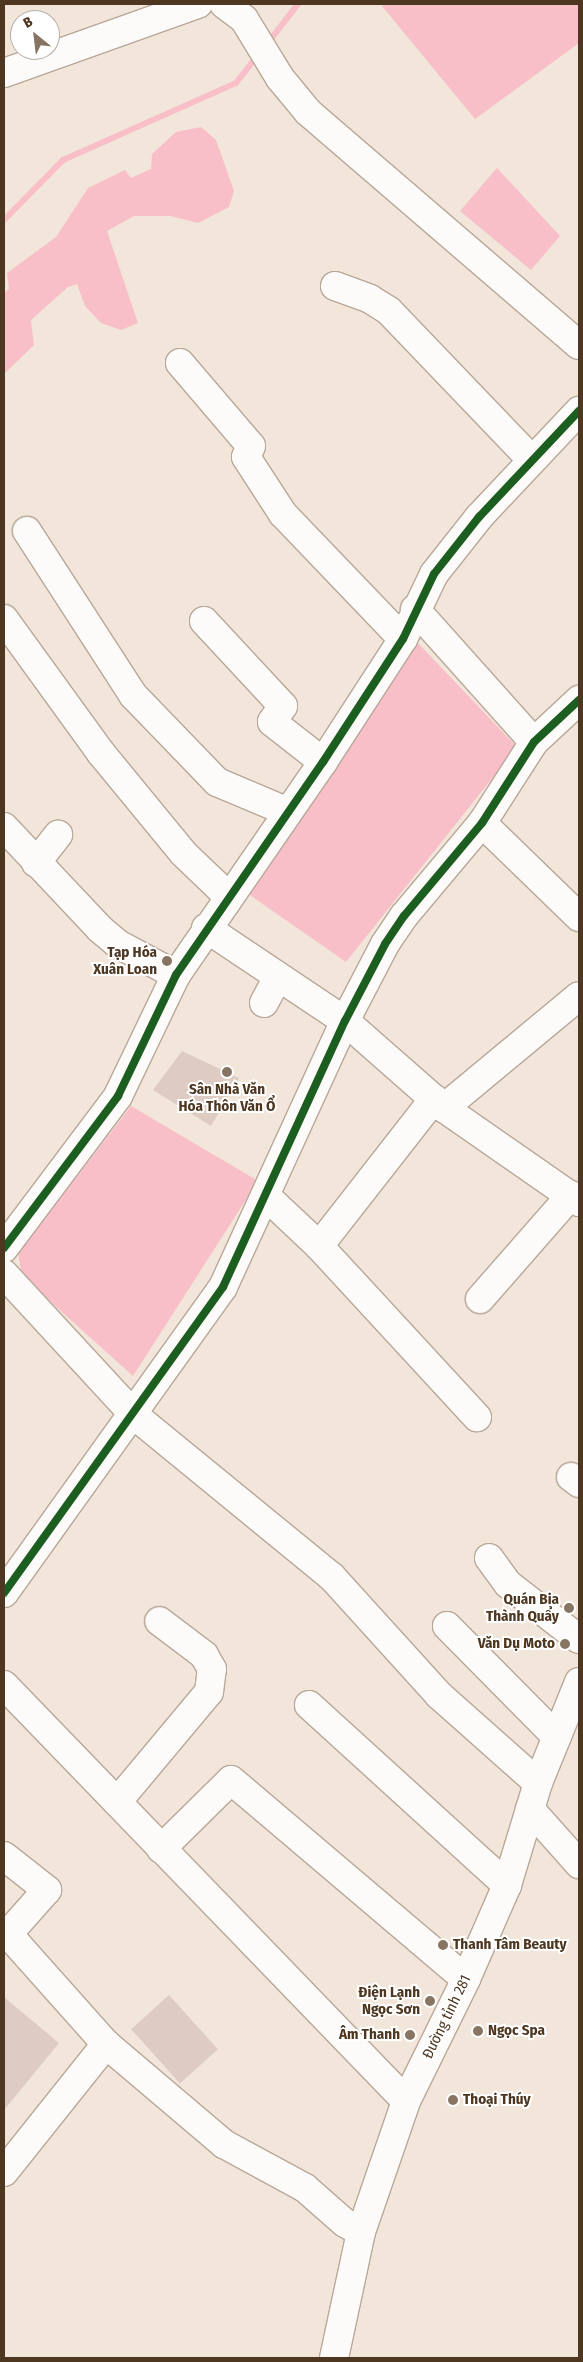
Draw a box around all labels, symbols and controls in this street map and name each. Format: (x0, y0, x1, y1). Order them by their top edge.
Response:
north arrow (10, 10, 60, 60)
text: B (20, 13, 36, 32)
place label: Tạp Hóa Xuân Loan (93, 943, 157, 978)
marker: Tạp Hóa Xuân Loan (161, 955, 173, 967)
marker: Sân Nhà Văn Hóa Thôn Văn Ổ (221, 1066, 233, 1078)
place label: Sân Nhà Văn Hóa Thôn Văn Ổ (179, 1080, 275, 1115)
place label: Quán Bia Thành Quẩy (486, 1590, 559, 1625)
marker: Quán Bia Thành Quẩy (563, 1602, 575, 1614)
place label: Văn Dụ Moto (478, 1635, 555, 1653)
marker: Văn Dụ Moto (559, 1638, 571, 1650)
place label: Thanh Tâm Beauty (453, 1936, 567, 1954)
marker: Thanh Tâm Beauty (437, 1939, 449, 1951)
street label: Đường tỉnh 281 (419, 1972, 475, 2062)
place label: Điện Lạnh Ngọc Sơn (358, 1983, 420, 2018)
marker: Điện Lạnh Ngọc Sơn (424, 1995, 436, 2007)
place label: Ngọc Spa (488, 2022, 545, 2040)
marker: Ngọc Spa (472, 2025, 484, 2037)
place label: Âm Thanh (339, 2026, 400, 2044)
marker: Âm Thanh (404, 2029, 416, 2041)
place label: Thoại Thúy (463, 2091, 531, 2109)
marker: Thoại Thúy (447, 2094, 459, 2106)

